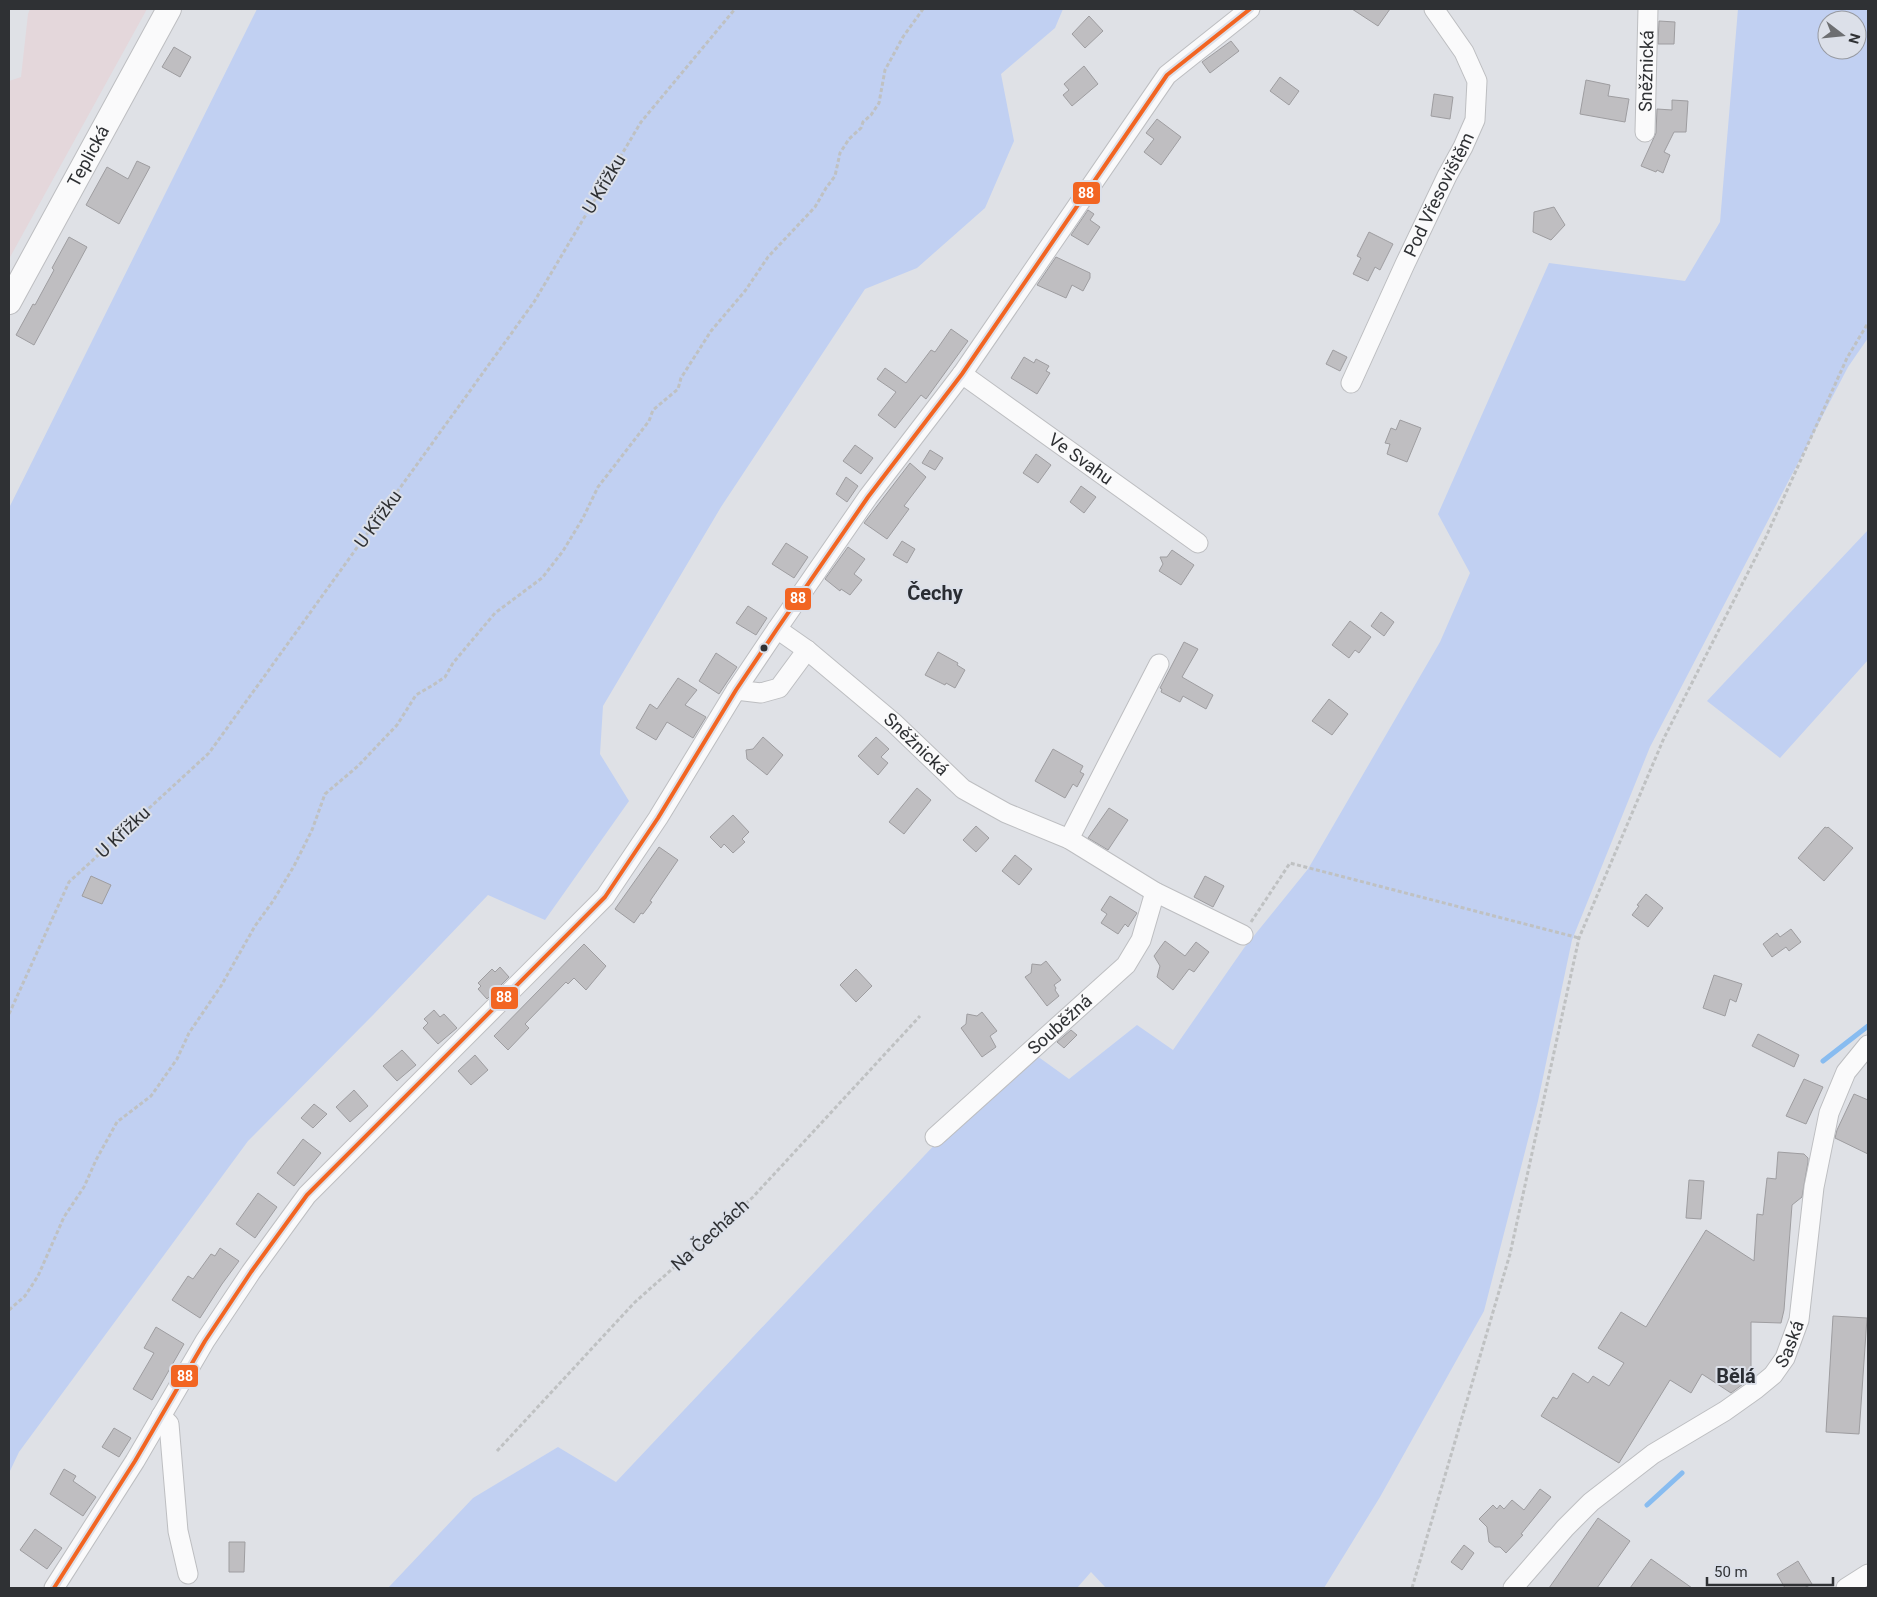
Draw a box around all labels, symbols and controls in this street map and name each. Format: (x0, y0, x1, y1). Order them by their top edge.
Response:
north arrow (1817, 10, 1867, 60)
street label: Sněžnická (1634, 30, 1657, 112)
text: N (1845, 32, 1864, 46)
street label: Teplická (63, 122, 113, 190)
street label: Pod Vřesovištěm (1399, 129, 1478, 260)
street label: U Křížku (578, 150, 630, 217)
line badge: 88 (1072, 181, 1101, 205)
text: 88 (1078, 185, 1094, 201)
street label: Ve Svahu (1045, 429, 1117, 489)
street label: U Křížku (350, 486, 405, 552)
district label: Čechy (907, 581, 964, 605)
line badge: 88 (784, 587, 812, 611)
text: 88 (790, 590, 806, 606)
unlabelled marker (759, 643, 769, 653)
street label: Sněžnická (880, 708, 953, 780)
street label: U Křížku (91, 801, 154, 862)
line badge: 88 (490, 986, 519, 1010)
text: 88 (496, 989, 512, 1005)
street label: Souběžná (1023, 990, 1096, 1059)
street label: Na Čechách (667, 1194, 753, 1275)
street label: Saská (1770, 1318, 1808, 1372)
line badge: 88 (170, 1364, 199, 1388)
district label: Bělá (1716, 1364, 1756, 1388)
text: 88 (177, 1368, 193, 1384)
scale bar (1707, 1554, 1833, 1586)
text: 50 m (1714, 1563, 1748, 1581)

